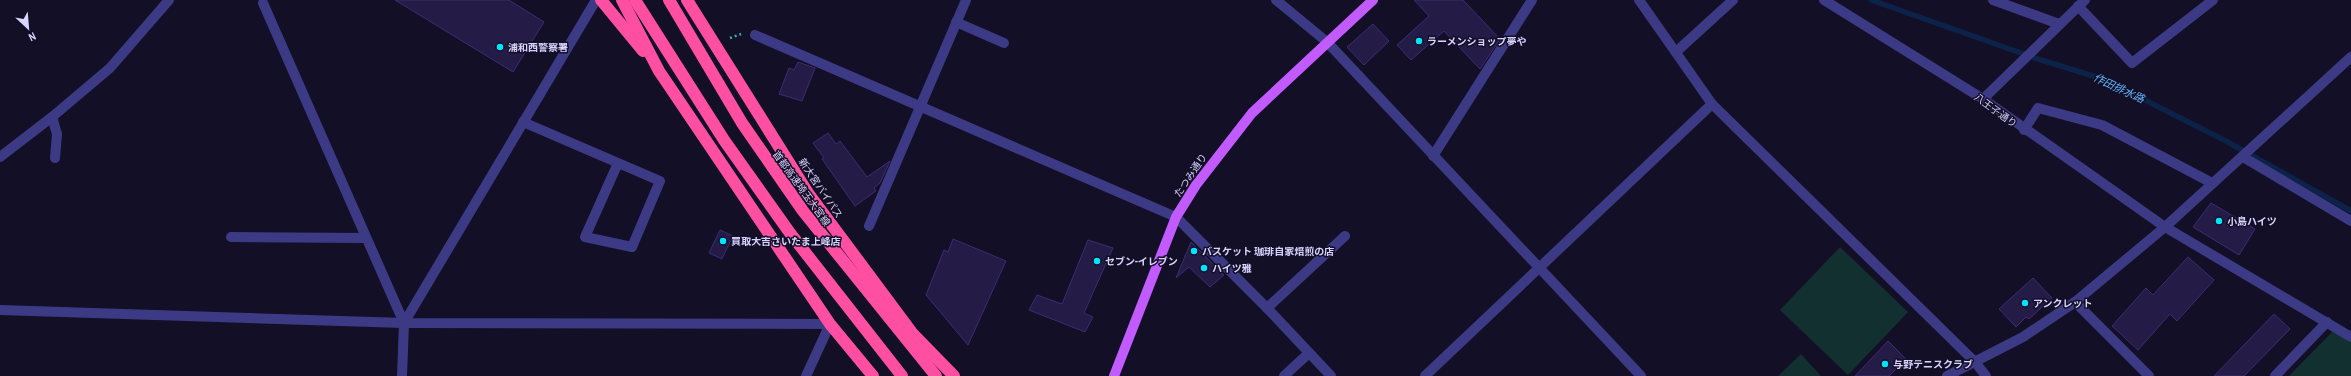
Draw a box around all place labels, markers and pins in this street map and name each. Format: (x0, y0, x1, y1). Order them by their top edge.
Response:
place label: ラーメンショップ夢や (1427, 35, 1527, 48)
marker: ラーメンショップ夢や (1414, 36, 1424, 46)
place label: 浦和西警察署 (508, 41, 568, 54)
marker: 浦和西警察署 (495, 42, 505, 52)
place label: 小島ハイツ (2227, 215, 2277, 228)
marker: 小島ハイツ (2214, 216, 2224, 226)
place label: 買取大吉さいたま上峰店 (731, 235, 841, 248)
marker: 買取大吉さいたま上峰店 (718, 236, 728, 246)
place label: バスケット 珈琲自家焙煎の店 (1202, 245, 1334, 258)
marker: バスケット 珈琲自家焙煎の店 (1189, 246, 1199, 256)
place label: セブン-イレブン (1105, 255, 1178, 268)
marker: セブン-イレブン (1092, 256, 1102, 266)
place label: ハイツ雅 (1212, 262, 1252, 275)
marker: ハイツ雅 (1199, 263, 1209, 273)
place label: アンクレット (2033, 297, 2093, 310)
marker: アンクレット (2020, 298, 2030, 308)
place label: 与野テニスクラブ (1893, 358, 1973, 371)
marker: 与野テニスクラブ (1880, 359, 1890, 369)

